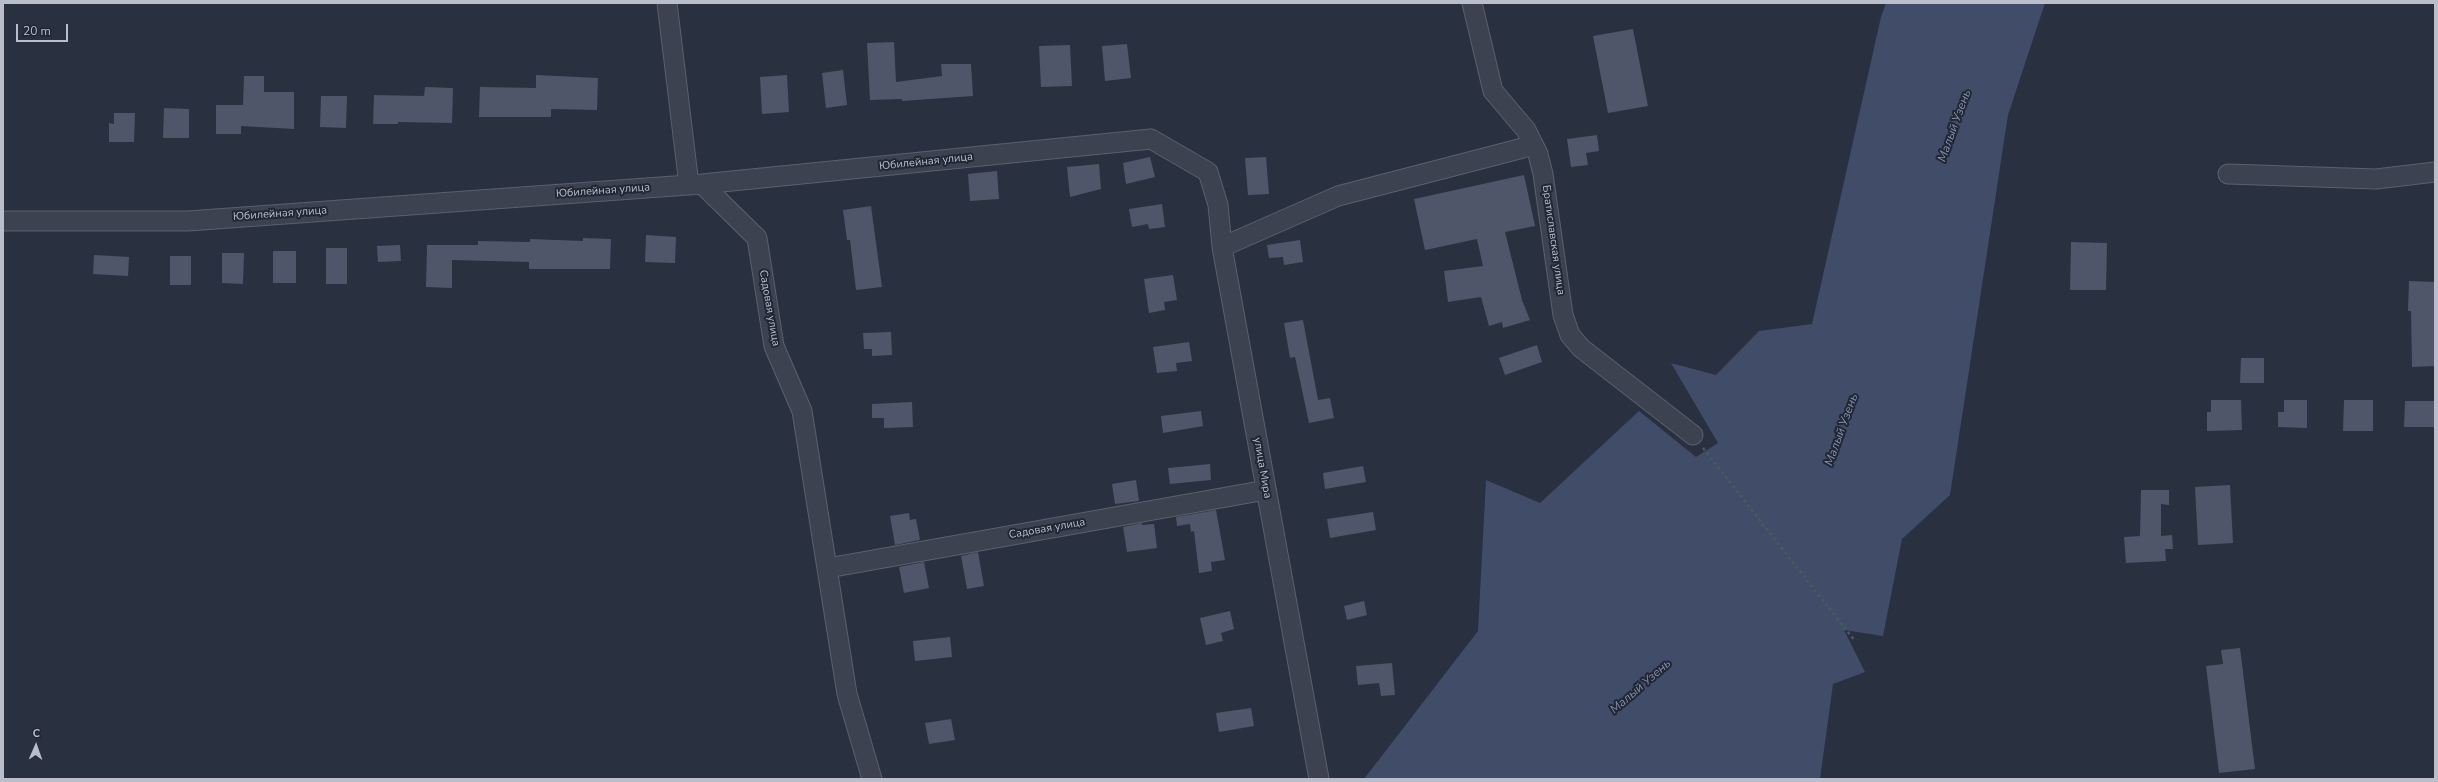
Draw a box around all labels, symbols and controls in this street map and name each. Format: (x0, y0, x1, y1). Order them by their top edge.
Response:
scale bar (18, 16, 70, 42)
text: 20 m (23, 23, 51, 39)
water label: Малый Узень (1935, 88, 1975, 164)
street label: Юбилейная улица (878, 151, 974, 173)
street label: Юбилейная улица (555, 181, 651, 201)
street label: Братиславская улица (1539, 184, 1567, 296)
street label: Юбилейная улица (232, 204, 328, 224)
street label: Садовая улица (756, 269, 782, 347)
water label: Малый Узень (1822, 392, 1862, 468)
street label: улица Мира (1250, 436, 1274, 500)
street label: Садовая улица (1008, 516, 1086, 542)
water label: Малый Узень (1608, 657, 1674, 717)
north arrow (16, 726, 56, 766)
text: С (32, 726, 40, 741)

